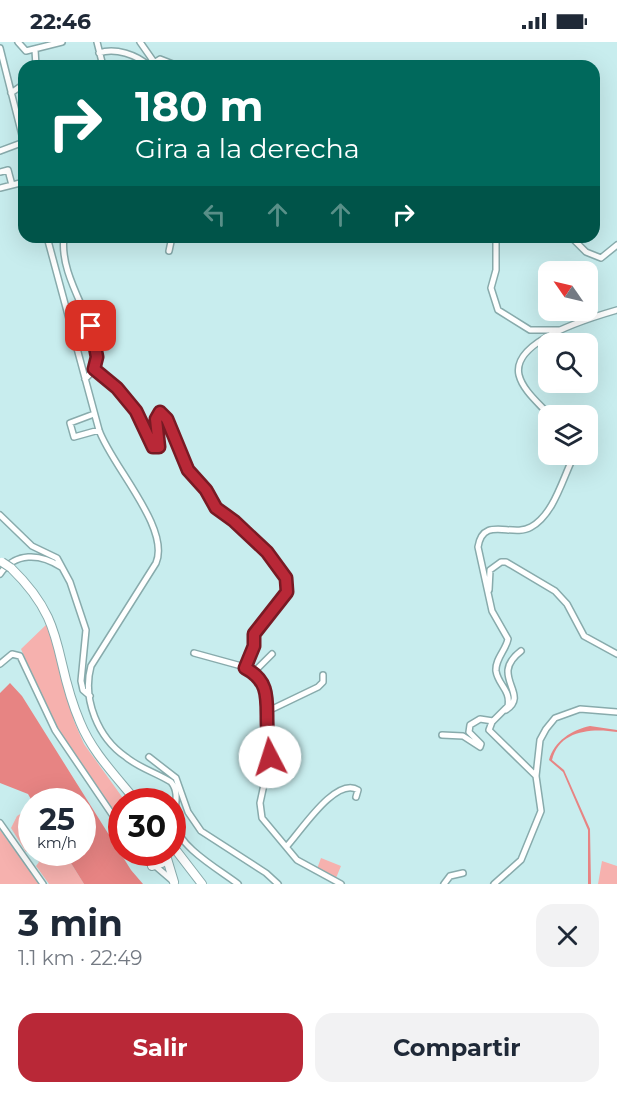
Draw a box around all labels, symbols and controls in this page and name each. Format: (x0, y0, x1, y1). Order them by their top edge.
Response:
text: 22:46 (30, 8, 91, 35)
text: 180 m (135, 80, 264, 132)
icon: right (36, 84, 114, 162)
text: Gira a la derecha (135, 132, 360, 165)
icon: left (198, 198, 231, 231)
icon: ahead (261, 198, 294, 231)
icon: ahead (324, 198, 357, 231)
icon: right (387, 198, 420, 231)
north arrow (538, 261, 598, 321)
map controls (538, 261, 598, 465)
pin (65, 300, 116, 351)
icon: arrive (74, 309, 107, 342)
button: search (538, 333, 598, 393)
button: layers (538, 405, 598, 465)
position arrow (238, 725, 302, 789)
speed limit sign: 30 (108, 788, 186, 866)
text: 25 (39, 801, 75, 838)
text: km/h (37, 833, 77, 852)
text: 3 min (18, 901, 123, 945)
button: close (536, 904, 599, 967)
text: 1.1 km · 22:49 (18, 946, 142, 970)
button: Salir (18, 1013, 303, 1082)
button: Compartir (315, 1013, 599, 1082)

